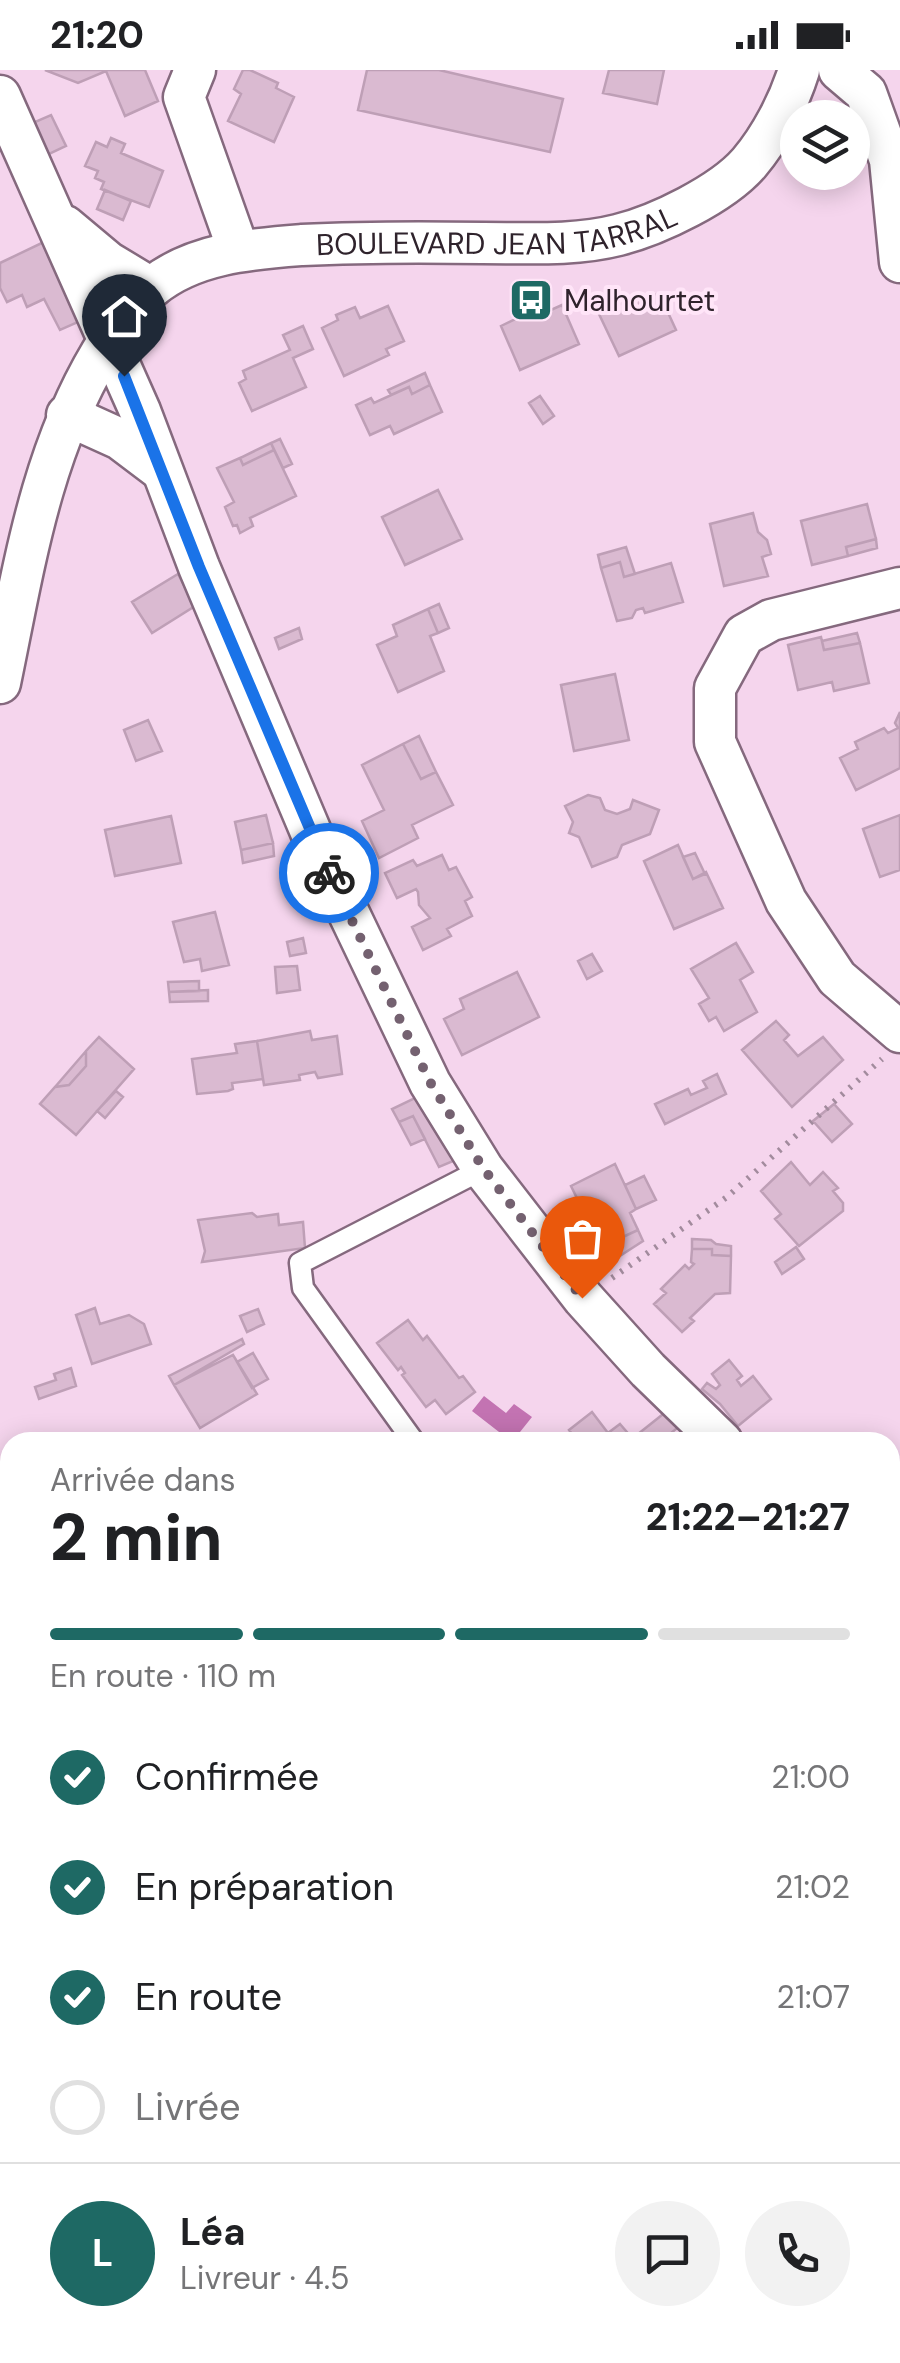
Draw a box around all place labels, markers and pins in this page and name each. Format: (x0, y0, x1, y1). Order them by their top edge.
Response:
pin (82, 274, 167, 377)
bus stop icon: Malhourtet (508, 277, 554, 323)
place label: Malhourtet (564, 281, 715, 320)
pin (540, 1196, 625, 1299)

